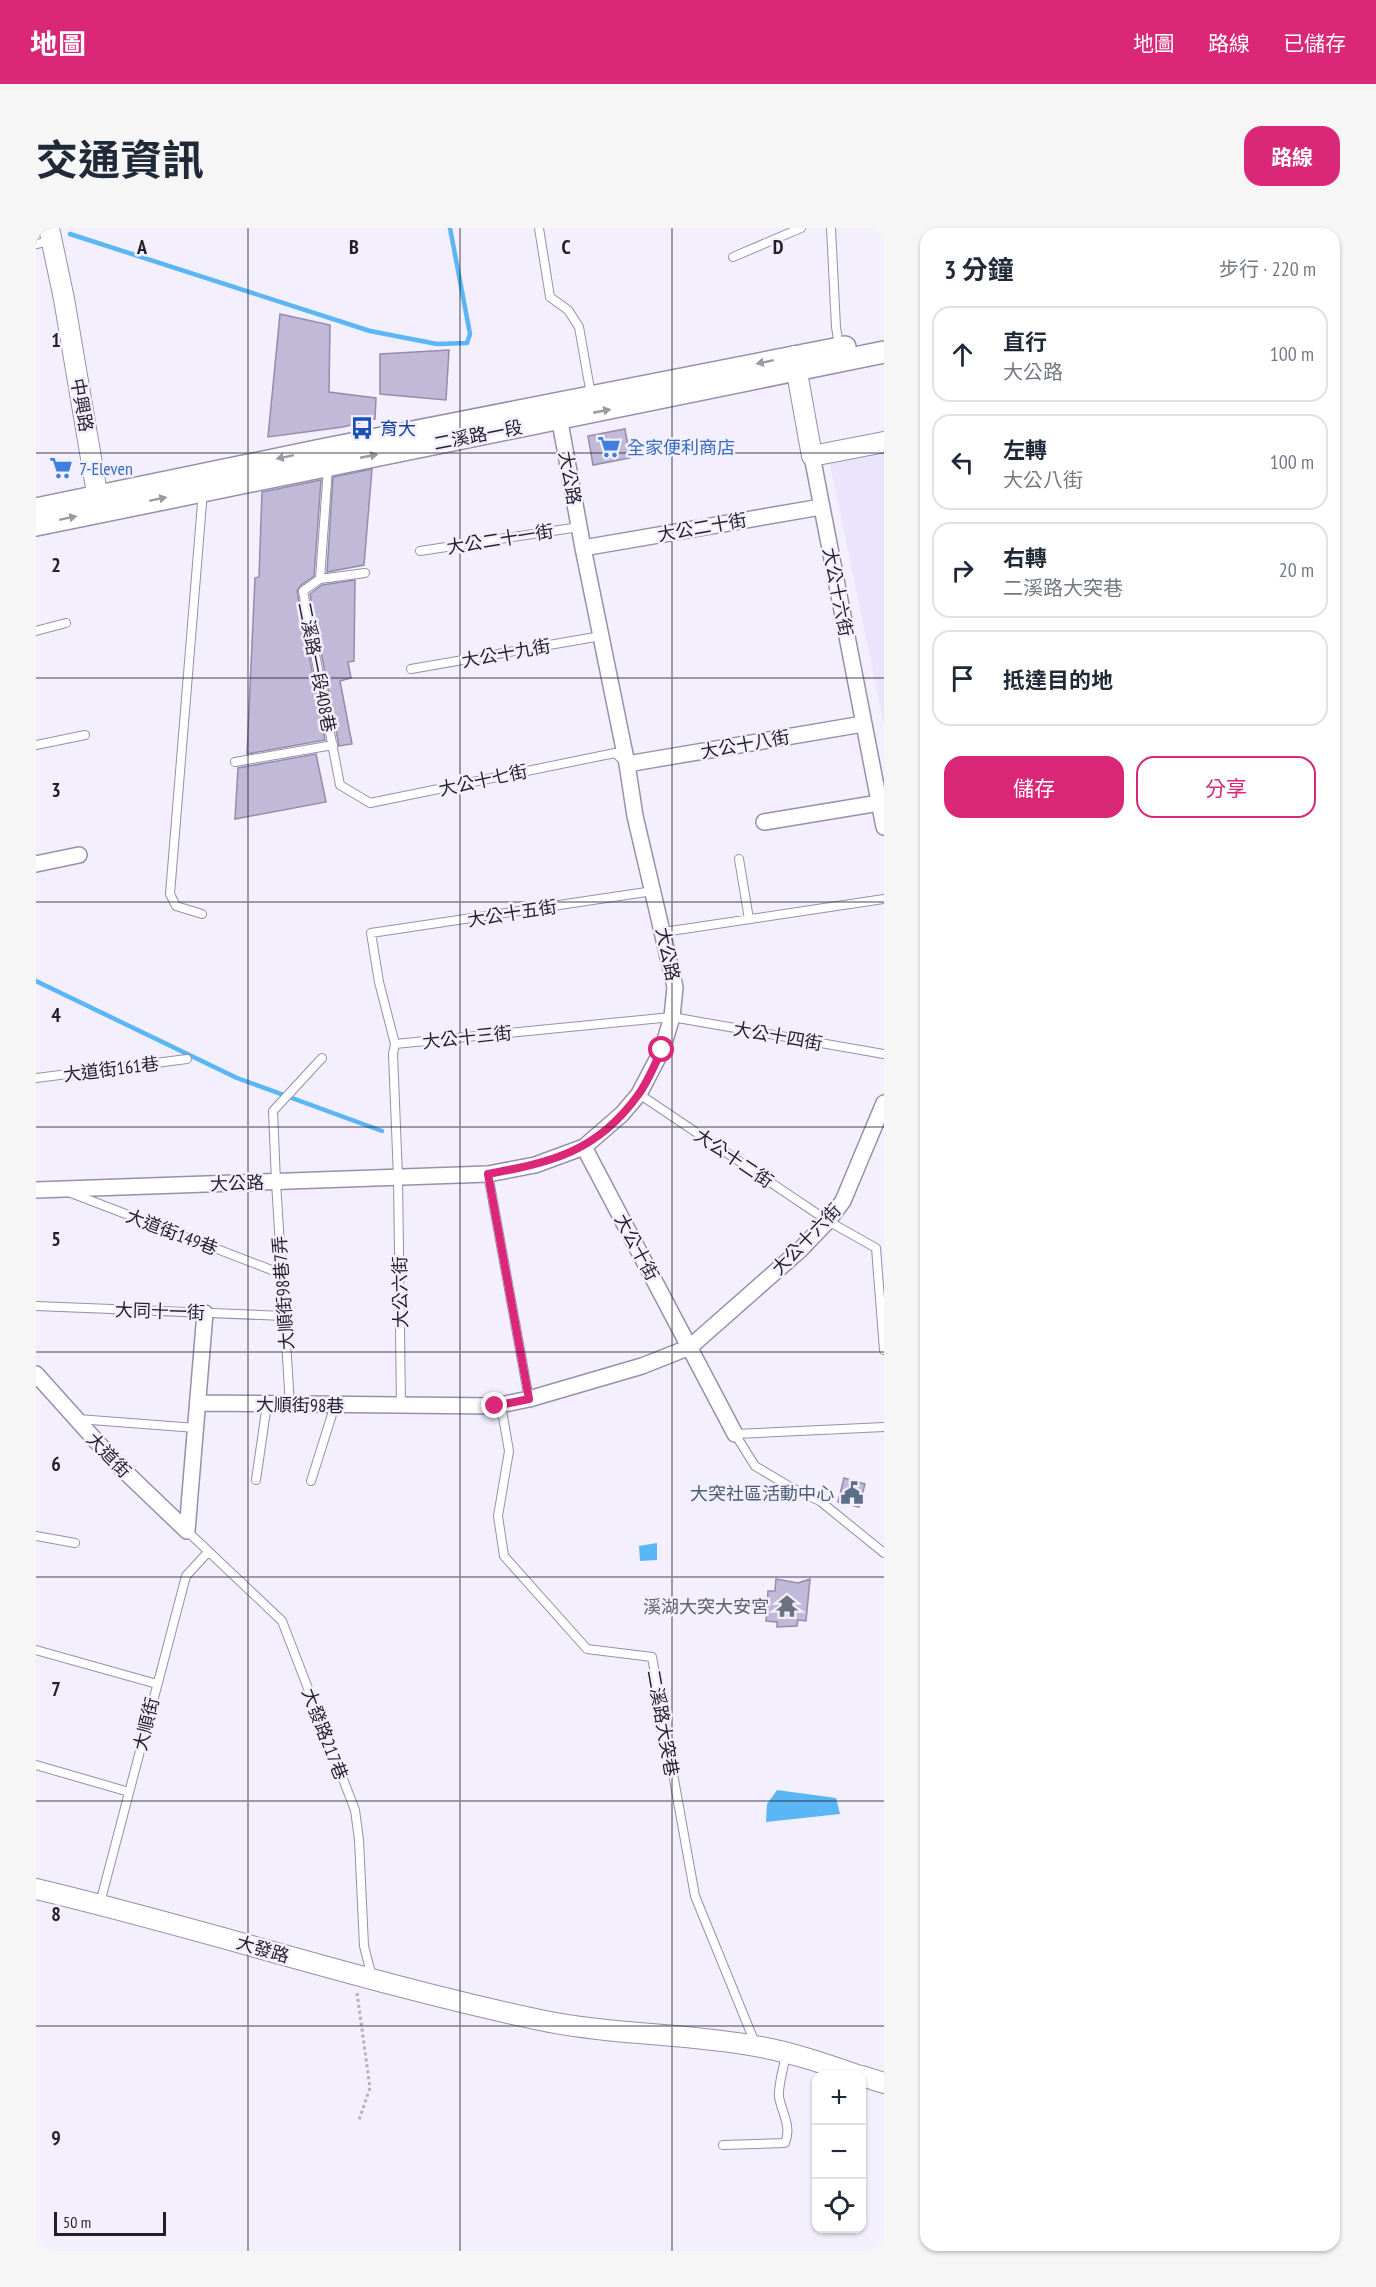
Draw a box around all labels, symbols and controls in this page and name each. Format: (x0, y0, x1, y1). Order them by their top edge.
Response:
text: 地圖 (30, 25, 86, 62)
text: 地圖 (1133, 30, 1175, 57)
text: 路線 (1208, 30, 1250, 57)
text: 已儲存 (1283, 30, 1346, 57)
button: 路線 (1244, 126, 1340, 186)
text: 交通資訊 (36, 132, 204, 187)
text: A (136, 234, 148, 260)
text: B (349, 234, 359, 260)
text: C (561, 234, 571, 260)
text: D (773, 234, 784, 260)
text: 3 分鐘 (944, 253, 1014, 286)
text: 步行 · 220 m (1219, 256, 1316, 282)
text: 1 (51, 327, 61, 353)
text: 直行 (1003, 328, 1047, 356)
icon: ahead (946, 338, 979, 371)
text: 100 m (1270, 341, 1314, 367)
one-way arrow (755, 357, 774, 367)
text: 大公路 (1003, 359, 1063, 385)
street label: 中興路 (66, 376, 98, 434)
one-way arrow (593, 406, 612, 415)
bus stop icon: 育大 (349, 415, 375, 441)
street label: 二溪路一段 (432, 415, 524, 455)
place label: 育大 (380, 417, 416, 440)
supermarket icon: 全家便利商店 (596, 434, 622, 460)
place label: 全家便利商店 (627, 436, 735, 459)
text: 左轉 (1003, 436, 1047, 464)
icon: left (946, 446, 979, 479)
street label: 大公路 (554, 449, 586, 507)
text: 100 m (1270, 449, 1314, 475)
one-way arrow (360, 451, 379, 460)
one-way arrow (275, 453, 294, 462)
supermarket icon: 7-Eleven (48, 455, 74, 481)
place label: 7-Eleven (79, 457, 133, 480)
text: 大公八街 (1003, 467, 1083, 493)
one-way arrow (148, 494, 167, 503)
street label: 大公二十街 (656, 508, 748, 546)
one-way arrow (59, 513, 78, 522)
street label: 大公二十一街 (445, 519, 555, 559)
text: 右轉 (1003, 544, 1047, 572)
street label: 大公十六街 (818, 546, 858, 638)
text: 2 (51, 552, 61, 578)
icon: right (946, 554, 979, 587)
text: 20 m (1279, 557, 1314, 583)
text: 二溪路大突巷 (1003, 575, 1123, 601)
street label: 二溪路一段408巷 (293, 600, 341, 734)
street label: 大公十九街 (460, 634, 552, 672)
icon: arrive (946, 662, 979, 695)
text: 抵達目的地 (1003, 666, 1113, 694)
street label: 大公十八街 (699, 725, 791, 763)
button: 儲存 (944, 756, 1124, 818)
button: 分享 (1136, 756, 1316, 818)
street label: 大公十七街 (437, 759, 529, 801)
text: 3 (51, 777, 61, 803)
street label: 大公十五街 (466, 895, 558, 931)
street label: 大公路 (651, 925, 685, 983)
text: 4 (51, 1002, 61, 1028)
street label: 大公十四街 (732, 1017, 824, 1055)
street label: 大公十三街 (421, 1021, 513, 1053)
route start (648, 1036, 674, 1062)
street label: 大道街161巷 (62, 1052, 160, 1086)
street label: 大公十二街 (690, 1123, 778, 1193)
street label: 大公路 (210, 1171, 264, 1195)
street label: 大公十六街 (766, 1199, 846, 1279)
street label: 大道街149巷 (123, 1204, 221, 1260)
street label: 大公十街 (610, 1210, 664, 1284)
text: 5 (51, 1226, 61, 1252)
street label: 大順街98巷7弄 (268, 1235, 298, 1351)
street label: 大公六街 (388, 1256, 412, 1328)
street label: 大同十一街 (115, 1298, 205, 1324)
route end (481, 1392, 507, 1418)
street label: 大順街98巷 (256, 1393, 344, 1417)
street label: 大道街 (82, 1428, 136, 1482)
text: 6 (51, 1451, 61, 1477)
public building icon: 大突社區活動中心 (839, 1480, 865, 1506)
place label: 大突社區活動中心 (690, 1482, 834, 1505)
temple icon: 溪湖大突大安宮 (774, 1593, 800, 1619)
place label: 溪湖大突大安宮 (643, 1595, 769, 1618)
street label: 二溪路大突巷 (642, 1668, 684, 1778)
text: 7 (51, 1676, 61, 1702)
street label: 大發路217巷 (297, 1685, 353, 1783)
street label: 大順街 (128, 1695, 164, 1753)
text: 8 (51, 1901, 61, 1927)
street label: 大發路 (234, 1931, 292, 1967)
map controls (812, 2071, 866, 2233)
button: + (812, 2071, 866, 2125)
text: 9 (51, 2125, 61, 2151)
button: − (812, 2125, 866, 2179)
button: locate (812, 2179, 866, 2233)
scale bar (54, 2209, 166, 2236)
text: 50 m (63, 2212, 91, 2232)

